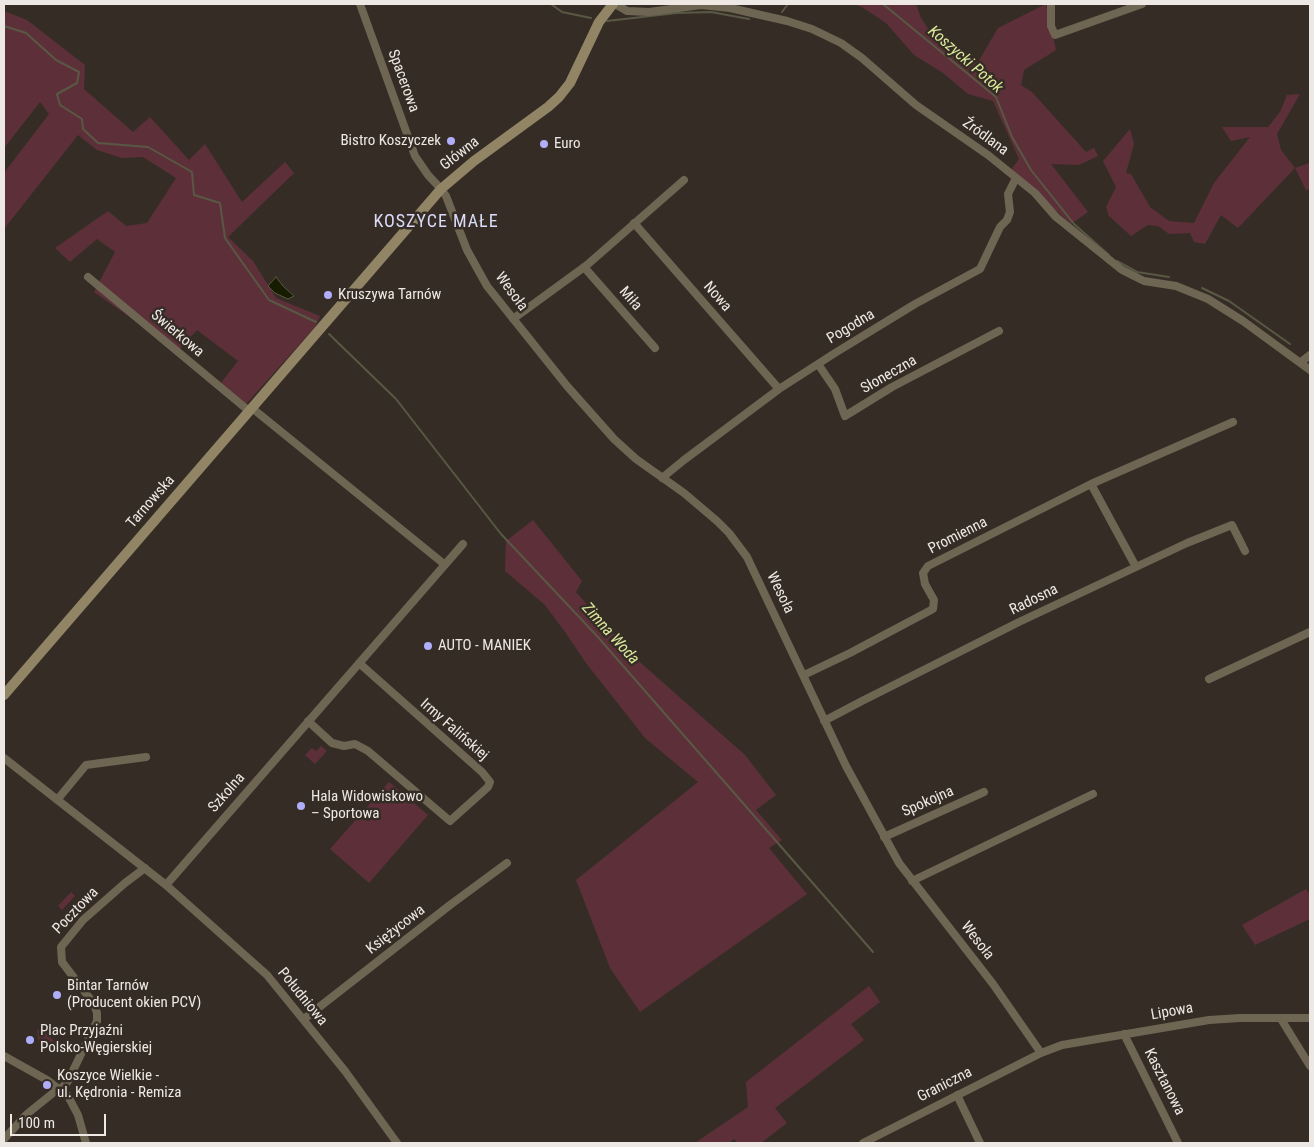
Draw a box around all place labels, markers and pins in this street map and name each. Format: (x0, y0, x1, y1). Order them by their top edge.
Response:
place label: Bistro Koszyczek (340, 132, 441, 150)
marker: Bistro Koszyczek (445, 135, 457, 147)
place label: Euro (554, 135, 581, 153)
marker: Euro (538, 138, 550, 150)
place label: Kruszywa Tarnów (338, 286, 441, 304)
marker: Kruszywa Tarnów (322, 289, 334, 301)
place label: AUTO - MANIEK (438, 637, 531, 655)
marker: AUTO - MANIEK (422, 640, 434, 652)
place label: Hala Widowiskowo – Sportowa (311, 788, 423, 823)
marker: Hala Widowiskowo – Sportowa (295, 800, 307, 812)
place label: Bintar Tarnów (Producent okien PCV) (67, 977, 201, 1012)
marker: Bintar Tarnów (Producent okien PCV) (51, 989, 63, 1001)
place label: Plac Przyjaźni Polsko-Węgierskiej (40, 1022, 152, 1057)
marker: Plac Przyjaźni Polsko-Węgierskiej (24, 1034, 36, 1046)
place label: Koszyce Wielkie - ul. Kędronia - Remiza (57, 1067, 182, 1102)
marker: Koszyce Wielkie - ul. Kędronia - Remiza (41, 1079, 53, 1091)

